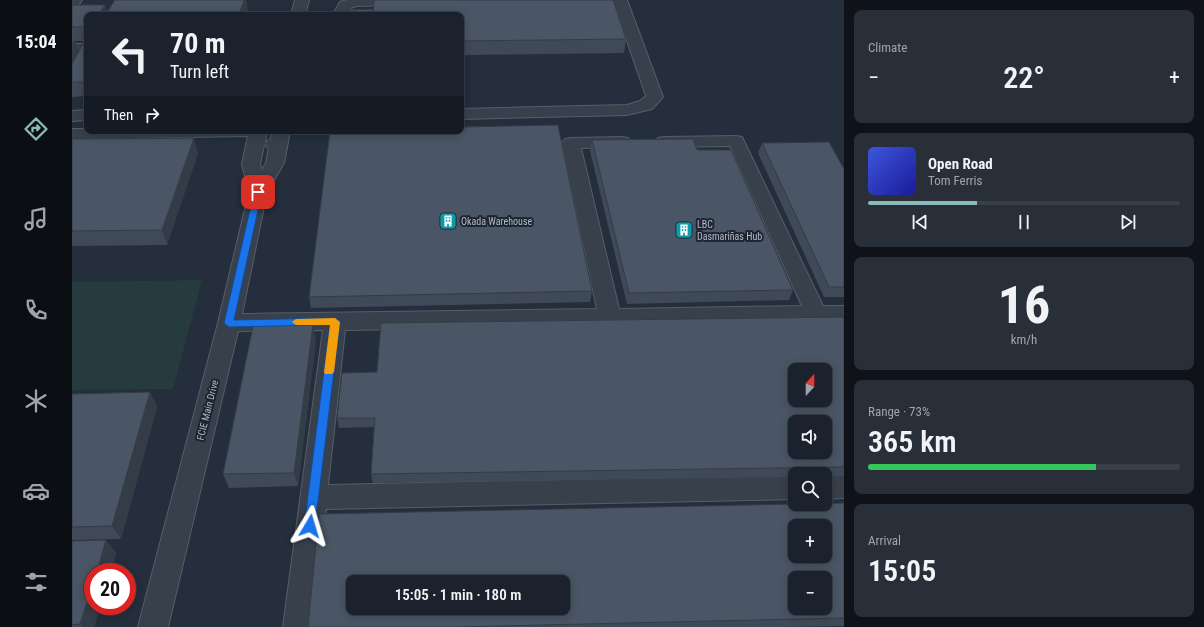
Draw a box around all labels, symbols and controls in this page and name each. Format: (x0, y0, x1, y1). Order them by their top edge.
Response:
text: 70 m (170, 27, 226, 60)
icon: left (104, 28, 156, 80)
text: 15:04 (15, 31, 57, 52)
text: Climate (868, 40, 907, 55)
text: 22° (1003, 60, 1045, 95)
text: Turn left (170, 61, 229, 82)
text: − (868, 65, 879, 90)
text: + (1169, 65, 1180, 90)
icon: right (141, 104, 163, 126)
text: Then (104, 106, 133, 124)
icon: directions (22, 115, 50, 143)
text: Open Road (928, 155, 993, 173)
text: Tom Ferris (928, 173, 982, 188)
pin (241, 175, 275, 209)
icon: arrive (247, 181, 269, 203)
icon: music (22, 205, 50, 233)
building icon: Okada Warehouse (438, 211, 458, 231)
icon: previous (909, 211, 931, 233)
icon: pause (1013, 211, 1035, 233)
icon: next (1117, 211, 1139, 233)
place label: Okada Warehouse (461, 216, 532, 227)
place label: LBC Dasmariñas Hub (697, 219, 762, 242)
building icon: LBC Dasmariñas Hub (674, 220, 694, 240)
text: 16 (998, 275, 1050, 336)
icon: phone (22, 296, 50, 324)
text: km/h (1011, 332, 1037, 347)
north arrow (788, 363, 832, 407)
map controls (788, 363, 832, 615)
street label: FCIE Main Drive (195, 378, 220, 442)
icon: climate (22, 387, 50, 415)
text: Range · 73% (868, 404, 930, 419)
button: sound (788, 415, 832, 459)
text: 365 km (868, 424, 957, 459)
button: search (788, 467, 832, 511)
icon: car (22, 477, 50, 505)
position arrow (289, 505, 331, 547)
button: + (788, 519, 832, 563)
text: Arrival (868, 533, 901, 548)
text: 15:05 (868, 553, 936, 588)
speed limit sign: 20 (84, 563, 136, 615)
icon: filters (22, 568, 50, 596)
button: − (788, 571, 832, 615)
text: 15:05 · 1 min · 180 m (395, 586, 521, 604)

